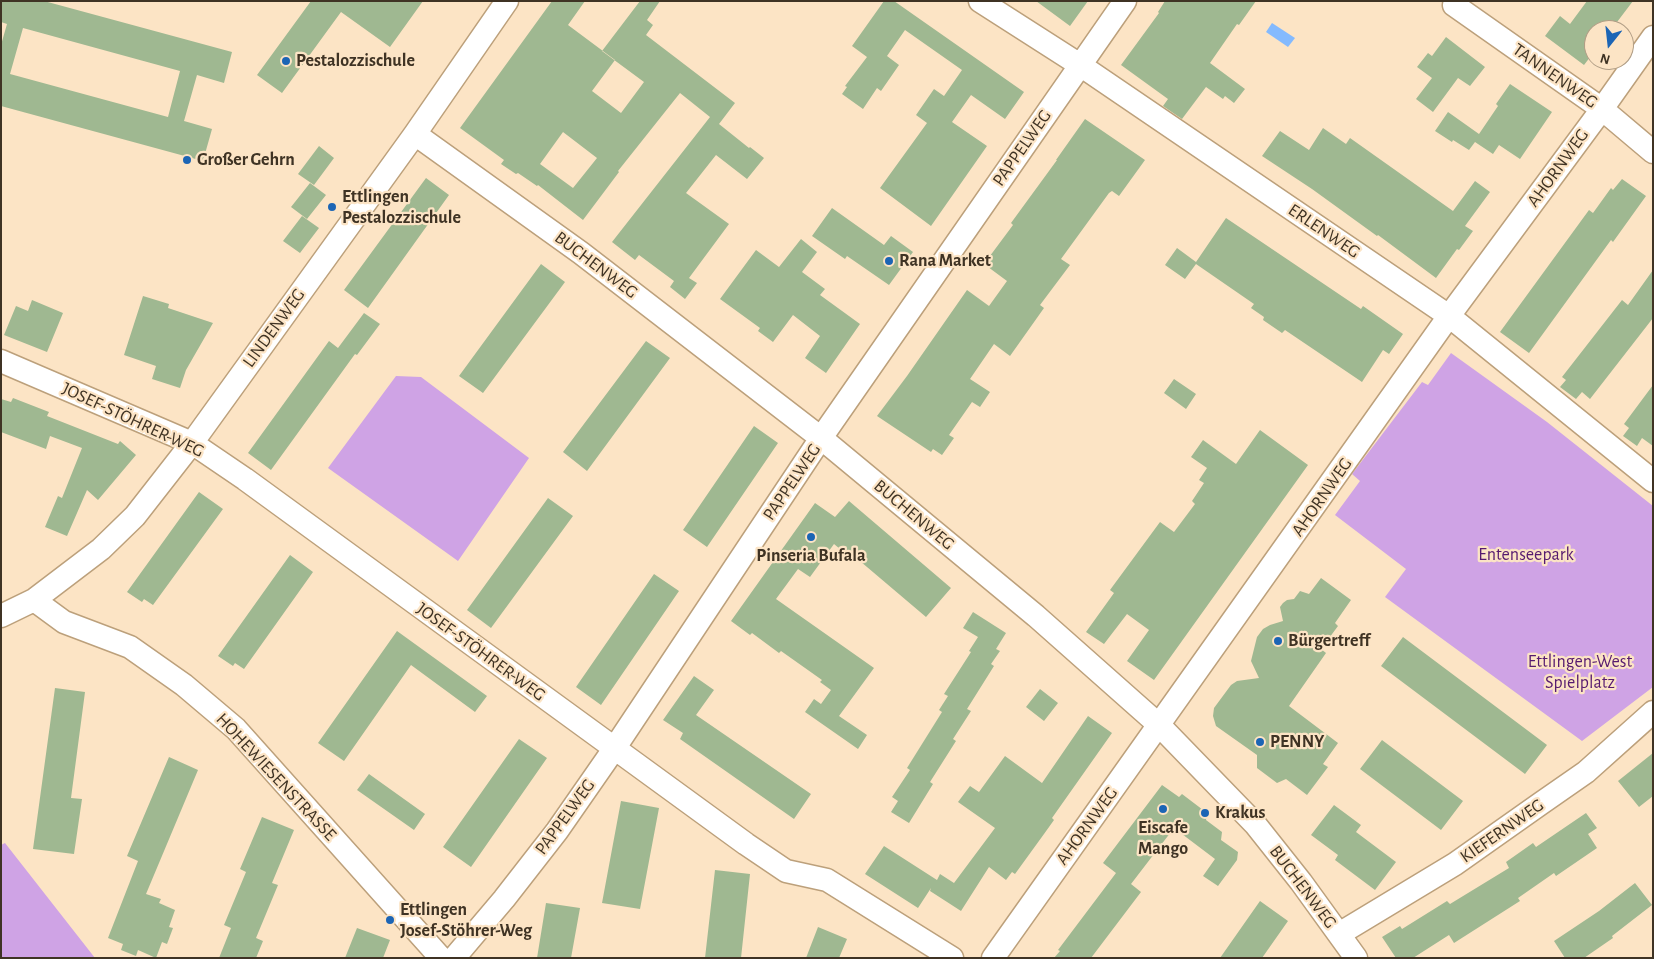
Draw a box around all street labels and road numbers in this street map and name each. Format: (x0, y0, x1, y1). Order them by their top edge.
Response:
street label: TANNENWEG (1508, 39, 1602, 113)
street label: PAPPELWEG (988, 106, 1056, 190)
street label: AHORNWEG (1522, 125, 1594, 211)
street label: ERLENWEG (1284, 199, 1364, 263)
street label: BUCHENWEG (550, 227, 642, 303)
street label: LINDENWEG (238, 284, 310, 372)
street label: JOSEF-STÖHRER-WEG (59, 378, 207, 462)
street label: PAPPELWEG (758, 439, 826, 525)
street label: AHORNWEG (1287, 454, 1357, 540)
street label: BUCHENWEG (869, 475, 959, 555)
street label: JOSEF-STÖHRER-WEG (412, 598, 550, 706)
street label: HOHEWIESENSTRASSE (211, 709, 341, 845)
street label: PAPPELWEG (530, 775, 600, 859)
street label: AHORNWEG (1051, 783, 1123, 869)
street label: KIEFERNWEG (1456, 794, 1548, 868)
street label: BUCHENWEG (1265, 841, 1341, 933)

